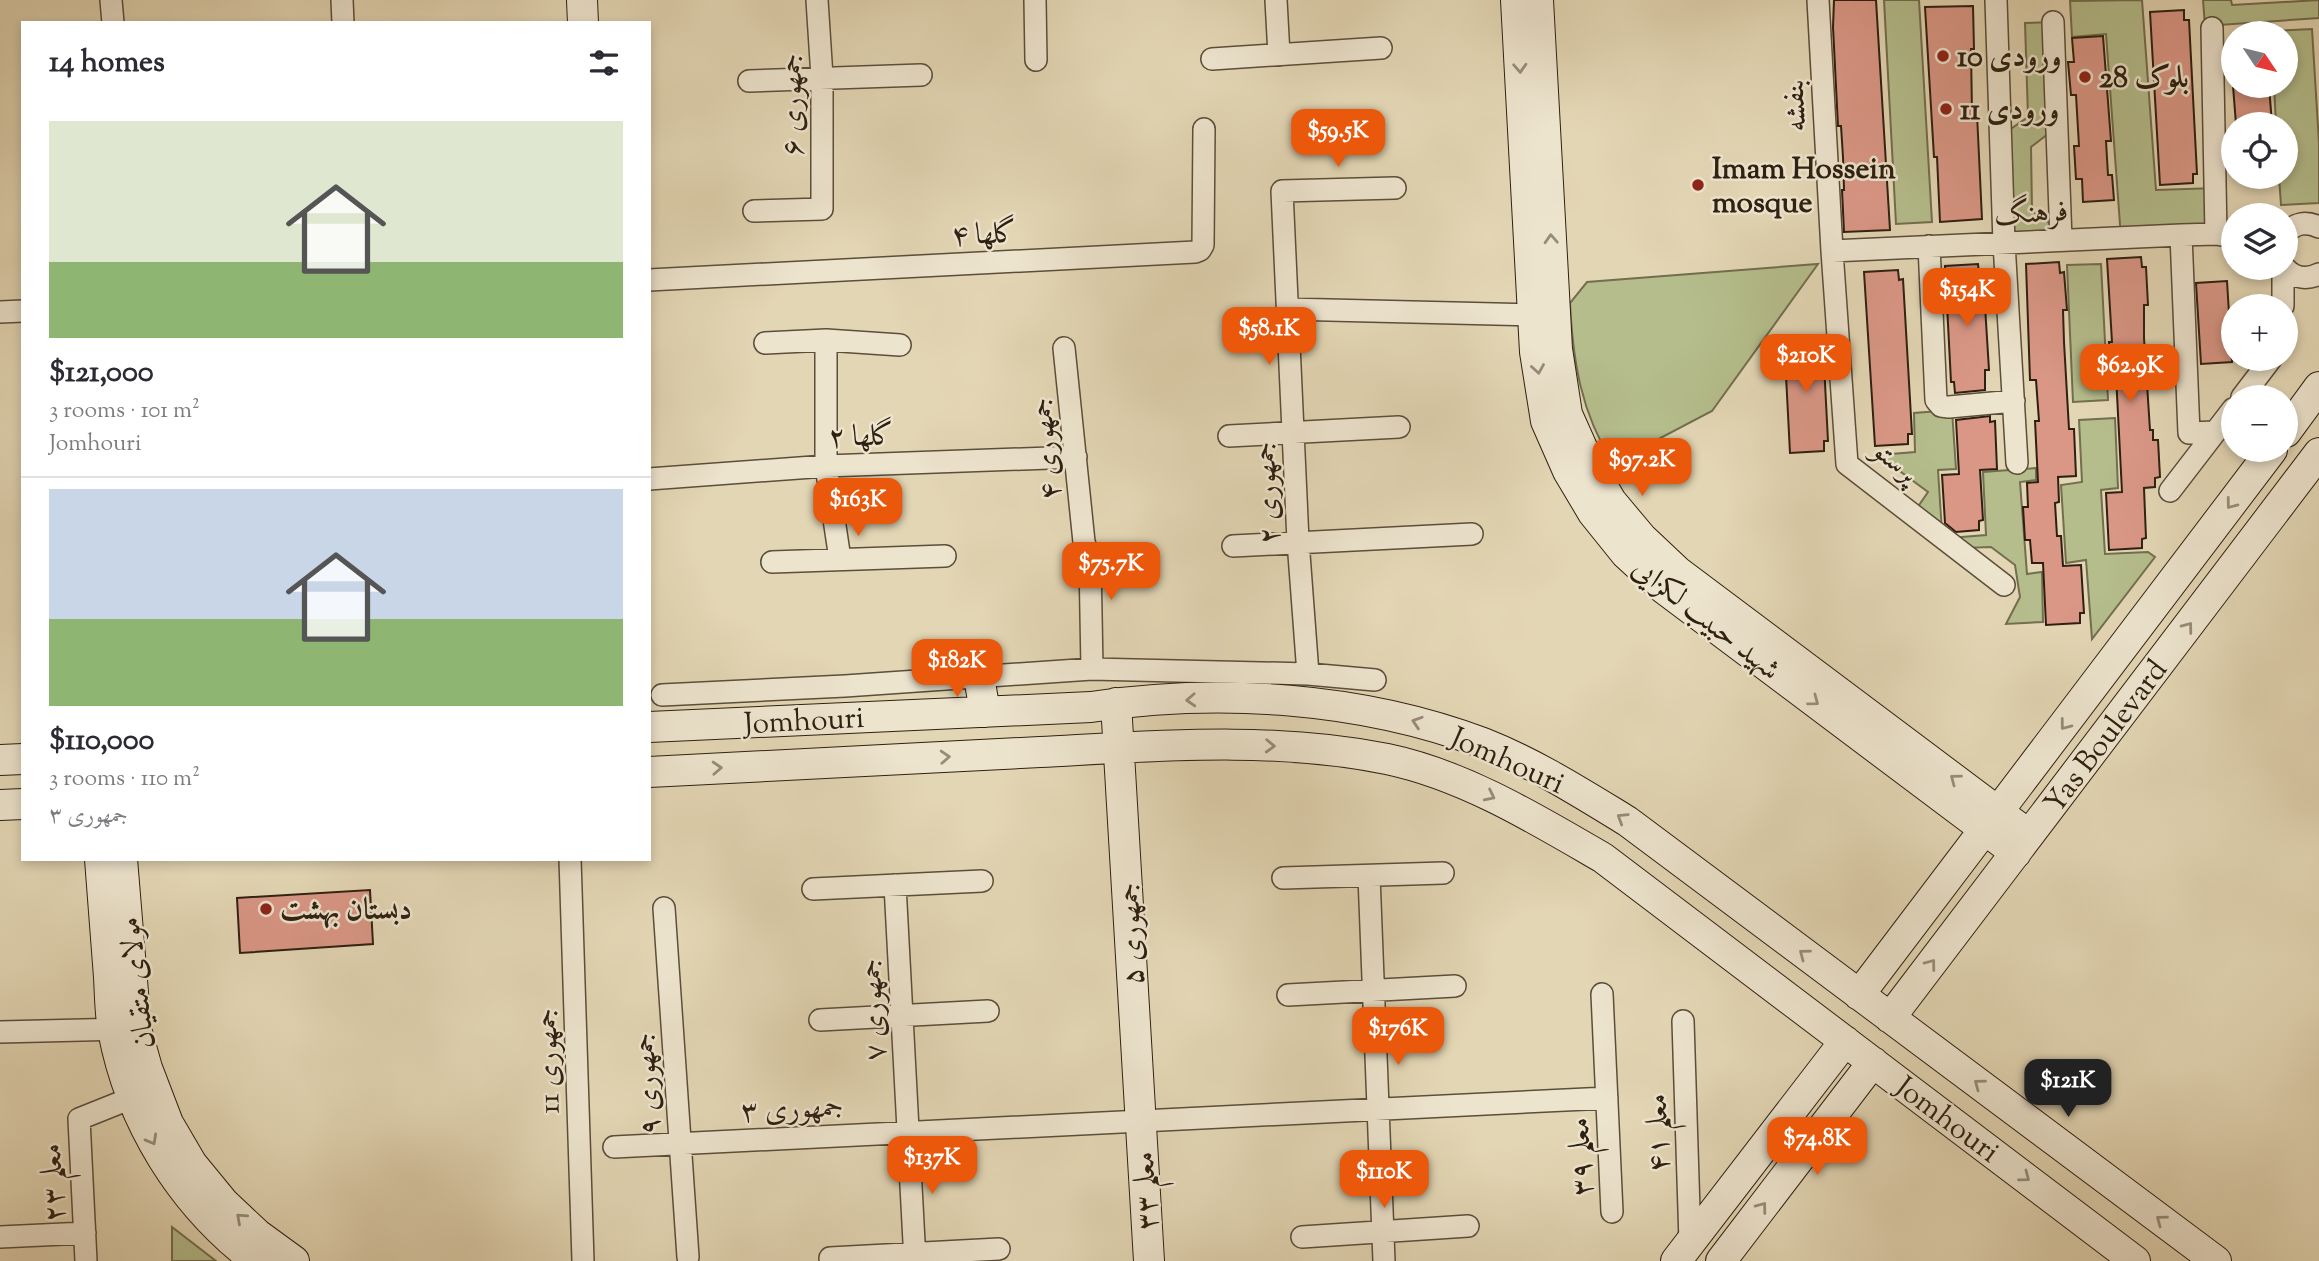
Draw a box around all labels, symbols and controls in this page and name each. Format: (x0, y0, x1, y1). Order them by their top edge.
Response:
north arrow (2221, 21, 2298, 98)
map controls (2221, 21, 2298, 462)
place label: ورودی 10 (1957, 37, 2062, 80)
text: 14 homes (49, 42, 165, 85)
icon: filters (585, 44, 623, 82)
marker: ورودی 10 (1935, 48, 1951, 64)
street label: جمهوری ۶ (771, 53, 816, 157)
place label: بلوک 28 (2099, 58, 2189, 101)
one-way arrow (1512, 63, 1527, 74)
marker: بلوک 28 (2077, 69, 2093, 85)
street label: بنفشه (1774, 79, 1819, 133)
place label: ورودی 11 (1960, 90, 2059, 133)
marker: ورودی 11 (1938, 101, 1954, 117)
pin: $59.5K (1281, 110, 1395, 169)
button: locate (2221, 112, 2298, 189)
text: $59.5K (1307, 115, 1369, 148)
place label: Imam Hossein mosque (1712, 149, 1896, 226)
icon: home (273, 166, 399, 292)
marker: Imam Hossein mosque (1690, 177, 1706, 193)
street label: فرهنگ (1993, 191, 2069, 238)
button: layers (2221, 203, 2298, 280)
street label: گلها ۴ (950, 212, 1018, 259)
one-way arrow (1544, 233, 1559, 244)
pin: $154K (1918, 268, 2016, 328)
text: $154K (1939, 274, 1995, 307)
button: + (2221, 294, 2298, 371)
pin: $58.1K (1212, 308, 1326, 367)
text: $58.1K (1238, 313, 1300, 346)
pin: $210K (1757, 334, 1855, 394)
text: $210K (1776, 340, 1836, 373)
pin: $62.9K (2073, 344, 2187, 404)
text: $62.9K (2096, 350, 2164, 383)
text: $121,000 (49, 352, 154, 395)
one-way arrow (1530, 363, 1545, 374)
button: − (2221, 385, 2298, 462)
text: 3 rooms · 101 m² (49, 395, 200, 428)
street label: جمهوری ۴ (1021, 395, 1074, 502)
street label: گلها ۲ (827, 415, 895, 460)
text: Jomhouri (49, 428, 142, 461)
street label: پرستو (1860, 429, 1929, 497)
pin: $97.2K (1585, 438, 1699, 498)
street label: جمهوری ۲ (1244, 440, 1293, 545)
text: $97.2K (1608, 444, 1676, 477)
pin: $163K (809, 478, 907, 538)
text: $163K (829, 484, 887, 517)
one-way arrow (2227, 497, 2239, 509)
icon: home (273, 534, 399, 660)
pin: $75.7K (1054, 542, 1168, 602)
text: $75.7K (1078, 548, 1144, 581)
street label: شهید حبیب لکزایی (1622, 548, 1789, 692)
one-way arrow (2179, 622, 2192, 634)
pin: $182K (908, 640, 1006, 699)
text: $182K (928, 645, 986, 678)
street label: Yas Boulevard (2035, 652, 2179, 823)
one-way arrow (1185, 692, 1196, 707)
one-way arrow (1806, 693, 1819, 706)
street label: Jomhouri (741, 698, 866, 747)
one-way arrow (1411, 716, 1423, 730)
street label: Jomhouri (1441, 717, 1571, 806)
one-way arrow (2060, 718, 2073, 730)
text: $110,000 (49, 720, 154, 763)
one-way arrow (1265, 738, 1276, 753)
one-way arrow (939, 749, 950, 764)
one-way arrow (712, 761, 723, 776)
text: 3 rooms · 110 m² (49, 763, 200, 796)
one-way arrow (1950, 775, 1963, 788)
one-way arrow (1483, 787, 1495, 801)
text: جمهوری ۳ (49, 800, 128, 833)
one-way arrow (1616, 814, 1629, 827)
street label: جمهوری ۵ (1108, 881, 1157, 986)
place label: دبستان بهشت (280, 890, 412, 933)
marker: دبستان بهشت (258, 901, 274, 917)
street label: مولای متقیان (109, 914, 168, 1051)
one-way arrow (1799, 949, 1812, 962)
street label: جمهوری ۷ (850, 957, 899, 1062)
one-way arrow (1923, 959, 1936, 971)
street label: جمهوری 11 (526, 1007, 573, 1114)
pin: $176K (1349, 1007, 1447, 1067)
text: $176K (1368, 1013, 1428, 1046)
street label: جمهوری ۹ (623, 1031, 674, 1137)
pin: $121K (2019, 1060, 2117, 1119)
text: $121K (2040, 1065, 2096, 1098)
street label: Jomhouri (1884, 1066, 2008, 1174)
one-way arrow (1974, 1080, 1986, 1092)
street label: جمهوری ۳ (740, 1086, 845, 1135)
street label: معلم ۴۱ (1637, 1093, 1688, 1173)
street label: معلم ۳۹ (1559, 1116, 1612, 1197)
pin: $74.8K (1760, 1118, 1874, 1177)
text: $74.8K (1783, 1123, 1851, 1156)
one-way arrow (144, 1133, 157, 1146)
pin: $137K (883, 1136, 981, 1196)
street label: معلم ۲۳ (31, 1142, 84, 1223)
text: $137K (903, 1142, 961, 1175)
street label: معلم ۳۳ (1124, 1150, 1177, 1231)
pin: $110K (1335, 1150, 1433, 1210)
text: $110K (1356, 1156, 1412, 1189)
one-way arrow (2017, 1169, 2030, 1182)
one-way arrow (1754, 1202, 1767, 1215)
one-way arrow (236, 1214, 249, 1227)
one-way arrow (2156, 1216, 2169, 1228)

